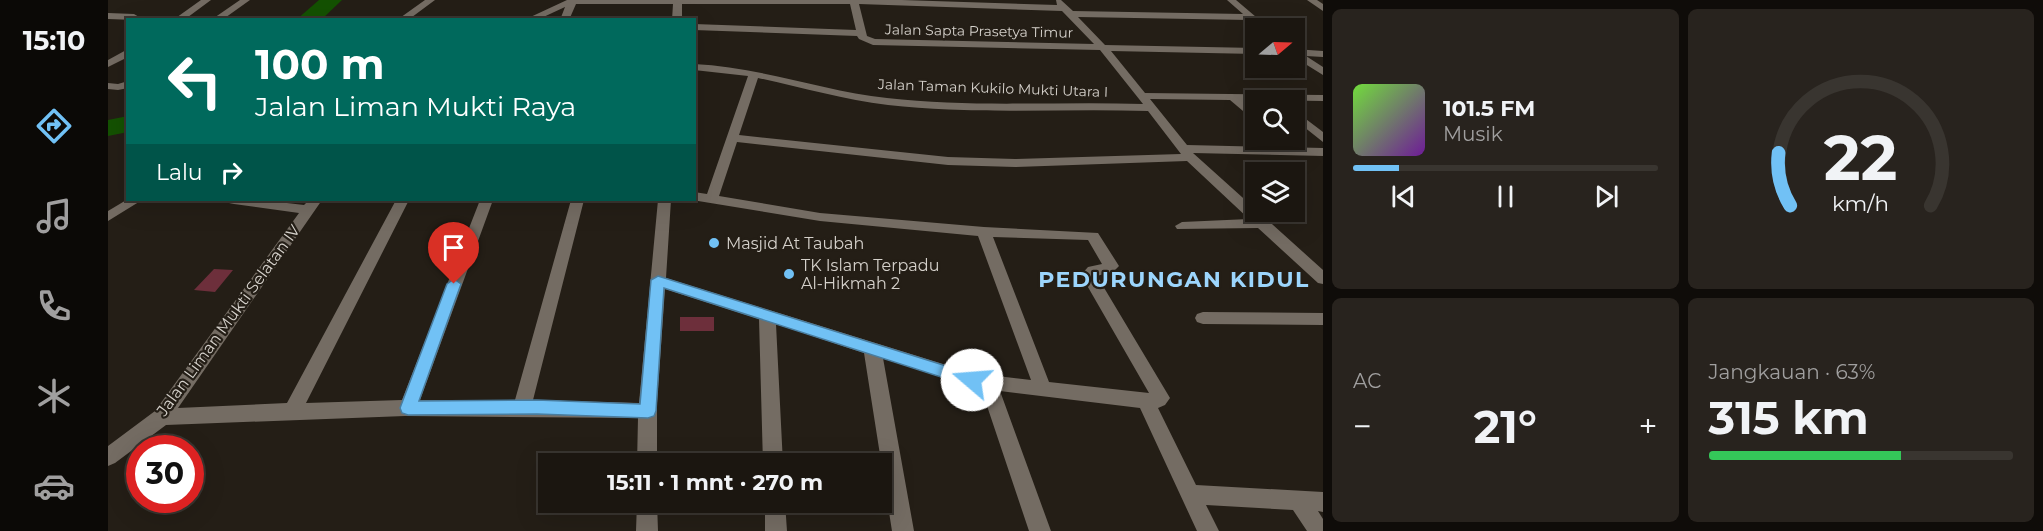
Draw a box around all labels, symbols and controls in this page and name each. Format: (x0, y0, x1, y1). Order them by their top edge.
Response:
north arrow (1245, 18, 1305, 78)
map controls (1245, 18, 1305, 222)
street label: Jalan Sapta Prasetya Timur (884, 20, 1074, 42)
text: 15:10 (23, 24, 85, 57)
text: 100 m (255, 38, 384, 90)
icon: left (156, 42, 234, 120)
street label: Jalan Taman Kukilo Mukti Utara I (877, 75, 1108, 101)
text: Jalan Liman Mukti Raya (255, 90, 576, 123)
button: search (1245, 90, 1305, 150)
text: 101.5 FM (1443, 95, 1535, 122)
icon: directions (33, 105, 75, 147)
text: 22 (1824, 120, 1898, 196)
text: Musik (1443, 122, 1503, 146)
icon: right (215, 156, 248, 189)
text: Lalu (156, 159, 203, 186)
button: layers (1245, 162, 1305, 222)
icon: previous (1387, 180, 1420, 213)
icon: pause (1489, 180, 1522, 213)
icon: next (1590, 180, 1623, 213)
text: km/h (1832, 190, 1889, 216)
icon: music (33, 195, 75, 237)
street label: Jalan Liman Mukti Selatan IV (152, 220, 305, 420)
pin (428, 222, 479, 284)
icon: arrive (437, 231, 470, 264)
place label: Masjid At Taubah (726, 234, 864, 253)
marker: Masjid At Taubah (707, 236, 721, 250)
place label: TK Islam Terpadu Al-Hikmah 2 (801, 256, 939, 293)
district label: PEDURUNGAN KIDUL (1038, 266, 1310, 293)
marker: TK Islam Terpadu Al-Hikmah 2 (782, 267, 796, 281)
icon: phone (33, 285, 75, 327)
position arrow (940, 348, 1004, 412)
text: Jangkauan · 63% (1709, 360, 1875, 384)
text: AC (1353, 369, 1381, 393)
icon: climate (33, 375, 75, 417)
text: 315 km (1709, 390, 1869, 445)
text: 21° (1474, 399, 1537, 454)
text: − (1353, 406, 1372, 446)
text: + (1639, 406, 1657, 446)
speed limit sign: 30 (126, 435, 204, 513)
icon: car (33, 465, 75, 507)
text: 15:11 · 1 mnt · 270 m (607, 469, 823, 496)

